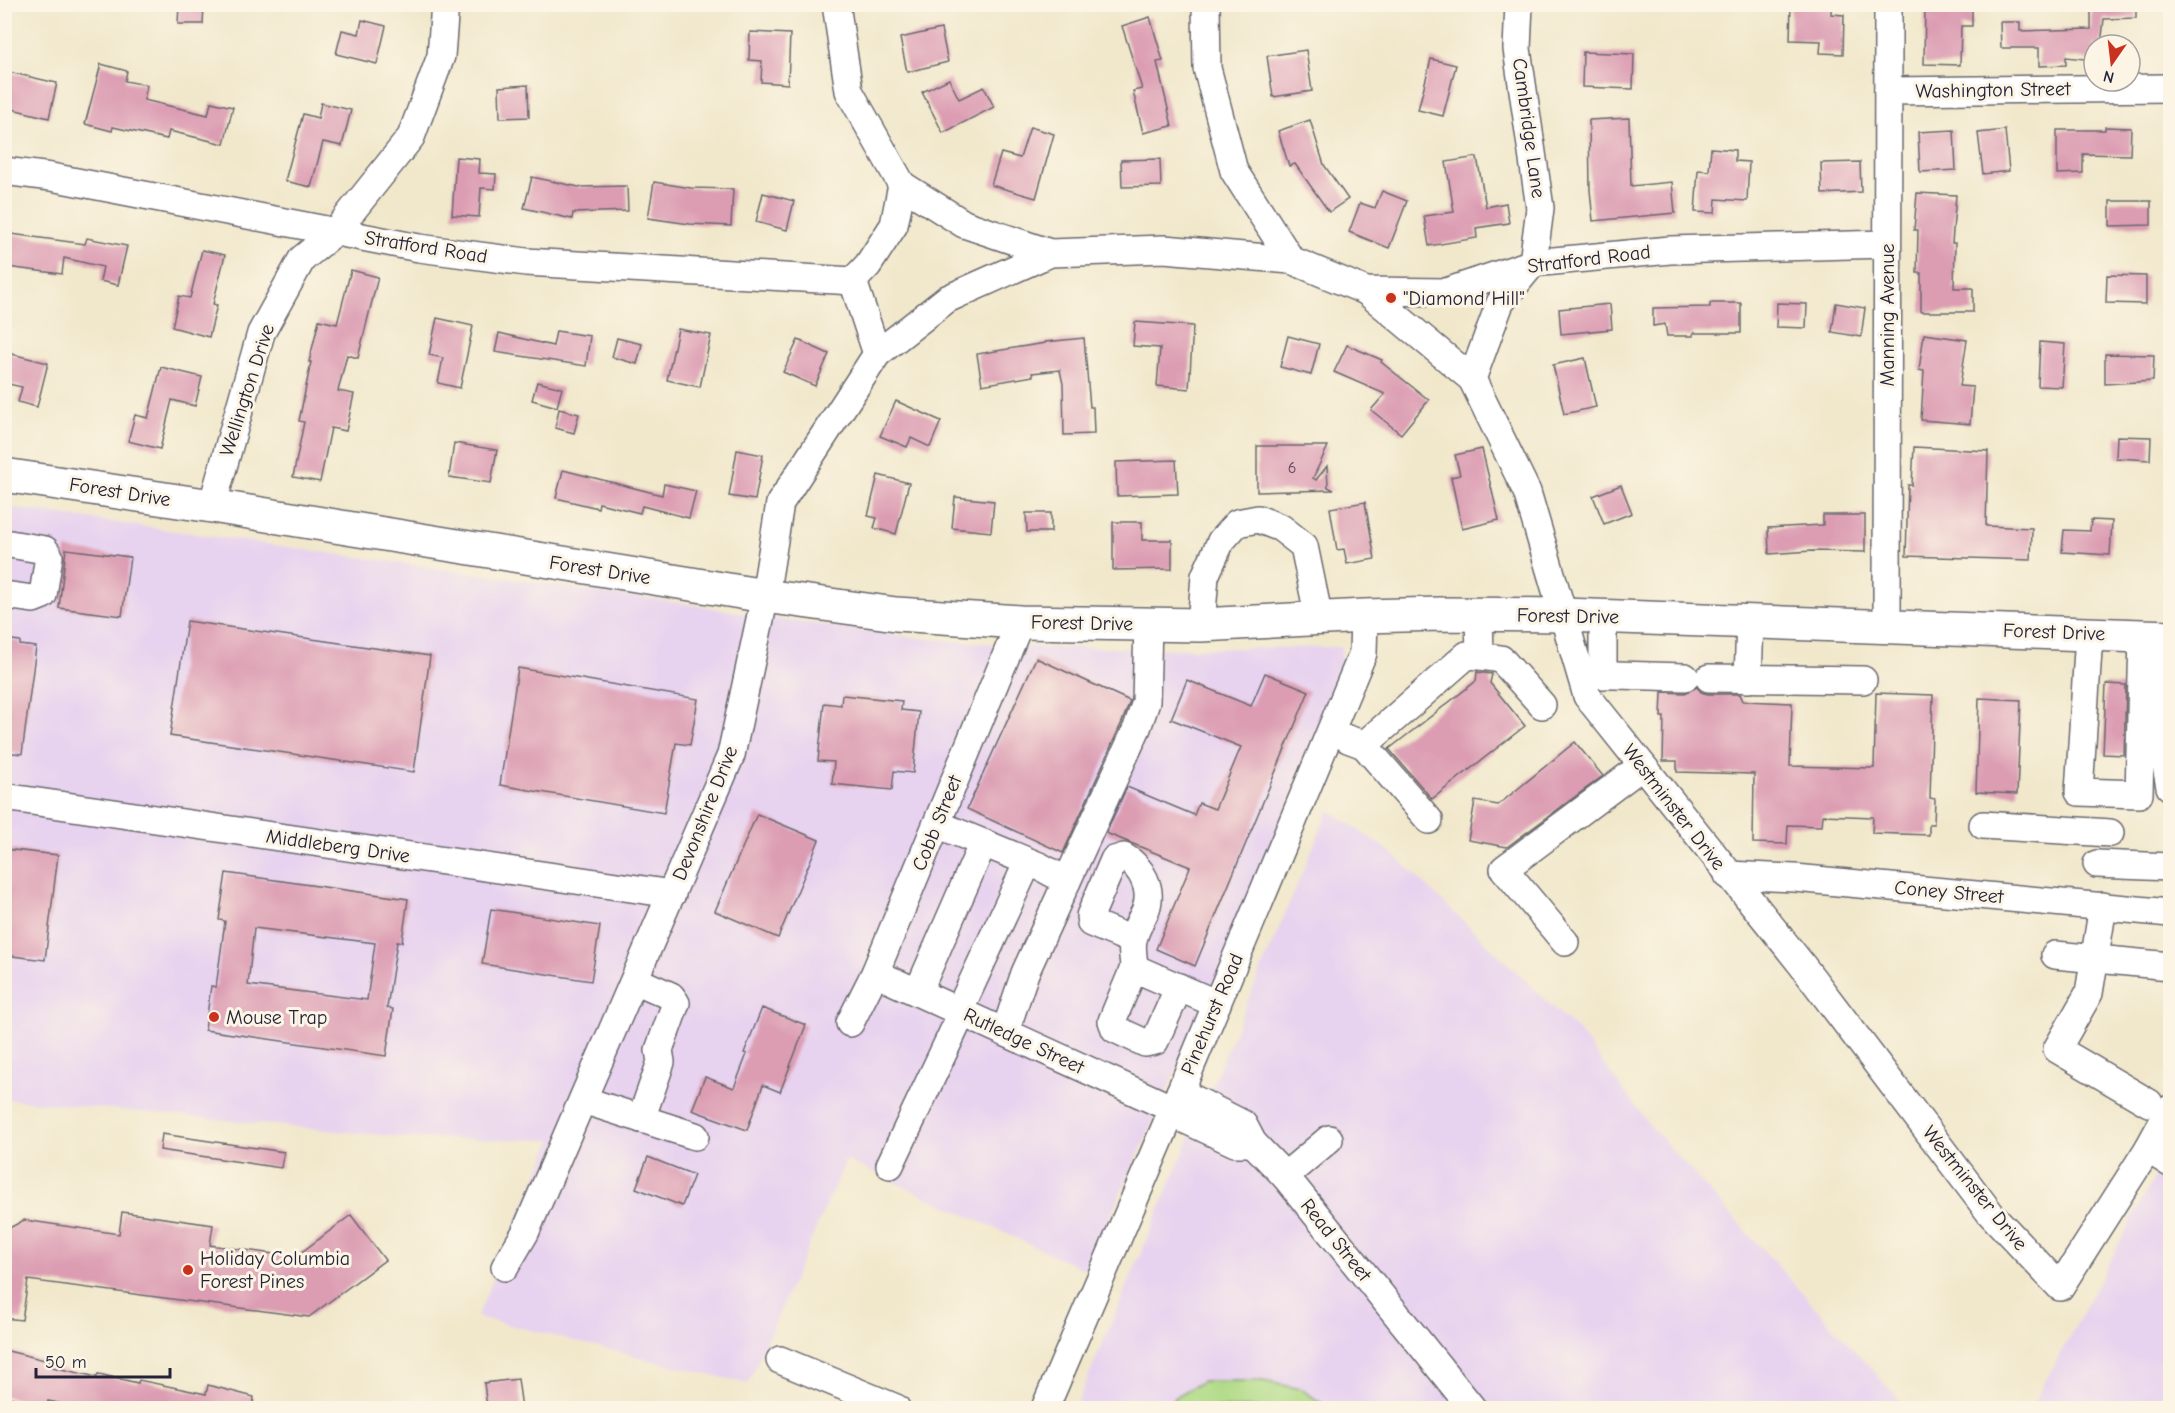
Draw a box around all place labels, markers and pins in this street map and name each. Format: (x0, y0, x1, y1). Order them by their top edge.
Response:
place label: "Diamond Hill" (1403, 287, 1525, 310)
marker: "Diamond Hill" (1384, 291, 1398, 305)
place label: Mouse Trap (226, 1006, 327, 1029)
marker: Mouse Trap (207, 1010, 221, 1024)
place label: Holiday Columbia Forest Pines (200, 1247, 350, 1293)
marker: Holiday Columbia Forest Pines (181, 1263, 195, 1277)

